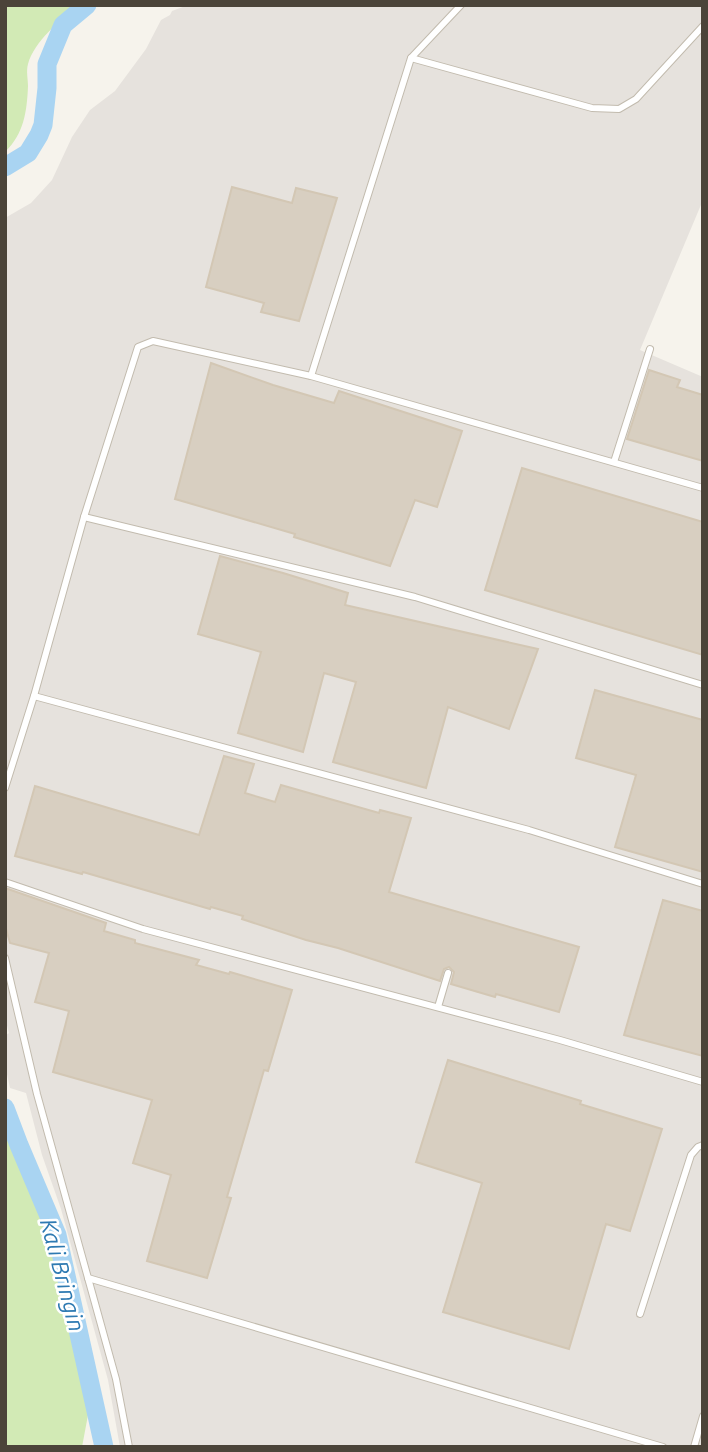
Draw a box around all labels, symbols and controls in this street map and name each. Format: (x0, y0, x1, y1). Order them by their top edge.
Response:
water label: Kali Bringin (36, 1216, 90, 1334)

